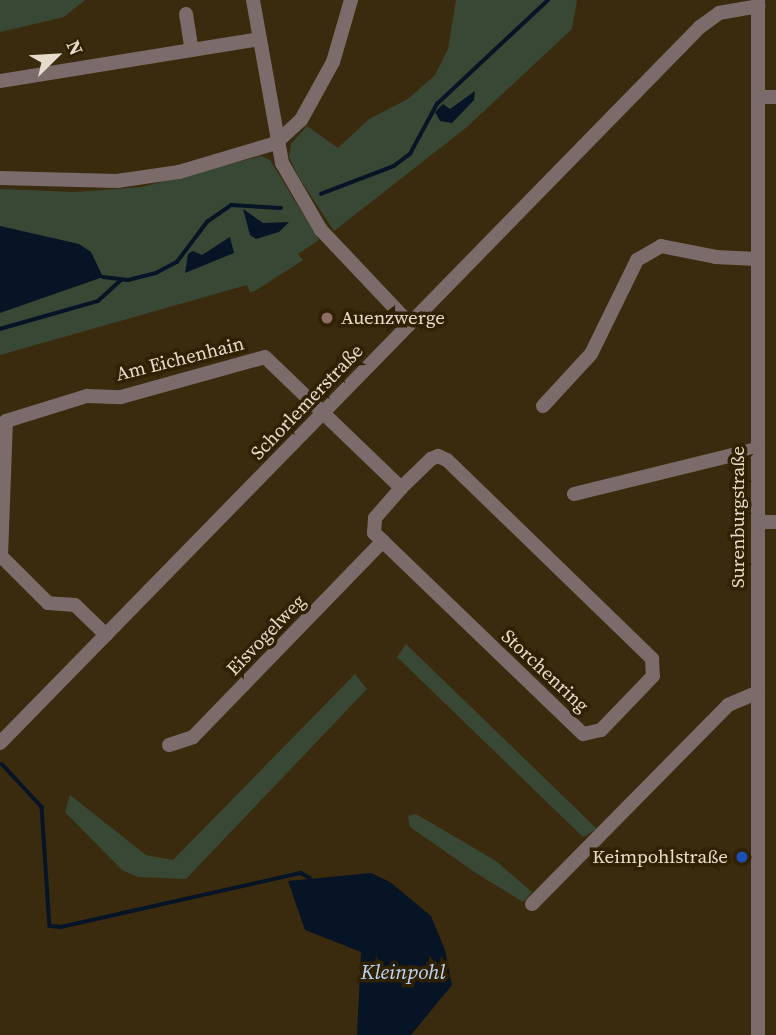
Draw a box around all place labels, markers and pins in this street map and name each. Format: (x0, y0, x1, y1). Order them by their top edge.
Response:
place label: Auenzwerge (341, 307, 445, 329)
marker: Auenzwerge (319, 310, 335, 326)
place label: Keimpohlstraße (592, 846, 728, 868)
marker: Keimpohlstraße (734, 849, 750, 865)

